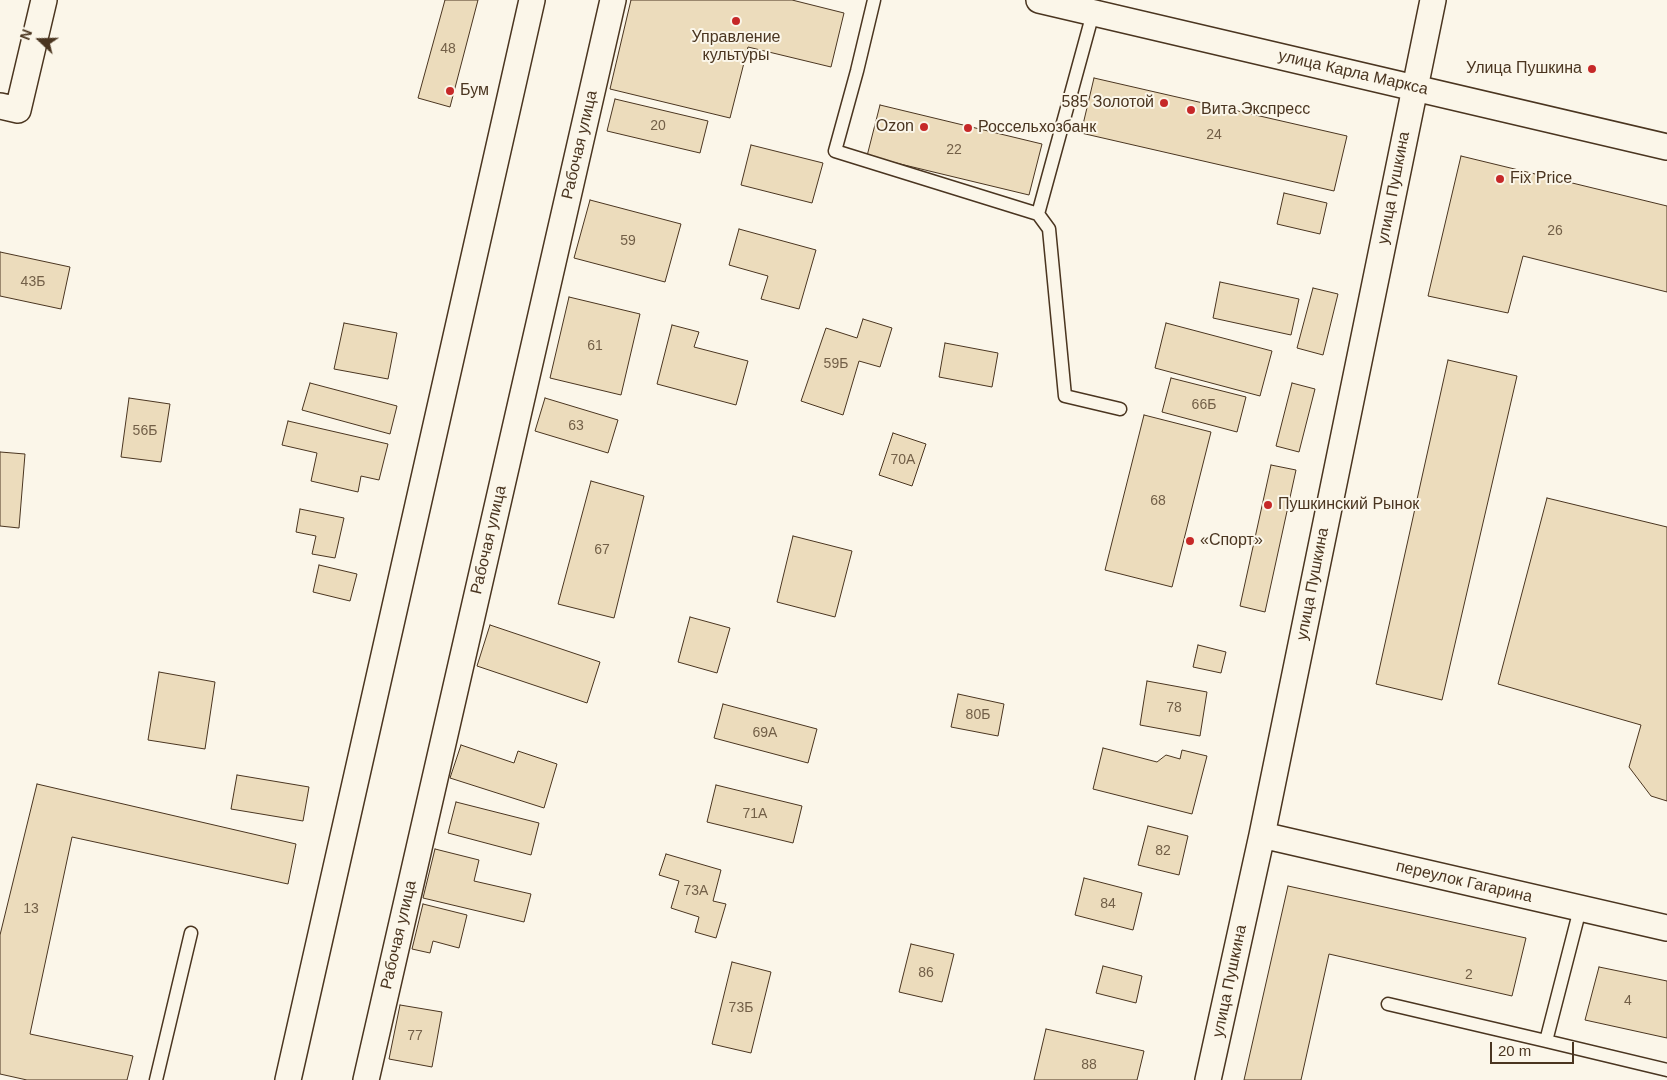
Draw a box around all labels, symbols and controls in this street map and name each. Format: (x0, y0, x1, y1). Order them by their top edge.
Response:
north arrow (15, 15, 65, 65)
marker: Управление культуры (730, 15, 742, 27)
text: N (17, 27, 35, 42)
place label: Управление культуры (692, 28, 780, 66)
house number: 48 (440, 41, 456, 57)
street label: улица Карла Маркса (1276, 46, 1430, 100)
place label: Улица Пушкина (1466, 59, 1582, 79)
marker: Улица Пушкина (1586, 63, 1598, 75)
place label: Бум (460, 81, 489, 101)
marker: Бум (444, 85, 456, 97)
street label: Рабочая улица (558, 89, 602, 201)
place label: 585 Золотой (1062, 93, 1154, 113)
marker: 585 Золотой (1158, 97, 1170, 109)
place label: Вита Экспресс (1201, 100, 1310, 120)
marker: Вита Экспресс (1185, 104, 1197, 116)
place label: Ozon (876, 117, 914, 137)
house number: 20 (650, 118, 666, 134)
place label: Россельхозбанк (978, 118, 1096, 138)
marker: Ozon (918, 121, 930, 133)
marker: Россельхозбанк (962, 122, 974, 134)
house number: 24 (1206, 127, 1222, 143)
street label: улица Пушкина (1374, 130, 1414, 246)
house number: 22 (946, 142, 962, 158)
place label: Fix Price (1510, 169, 1572, 189)
marker: Fix Price (1494, 173, 1506, 185)
house number: 26 (1547, 223, 1563, 239)
house number: 59 (620, 233, 636, 249)
house number: 43Б (21, 274, 45, 290)
house number: 61 (587, 338, 603, 354)
house number: 59Б (824, 356, 848, 372)
house number: 66Б (1192, 397, 1216, 413)
house number: 63 (568, 418, 584, 434)
house number: 56Б (133, 423, 157, 439)
house number: 70А (891, 452, 915, 468)
street label: Рабочая улица (467, 484, 511, 596)
house number: 68 (1150, 493, 1166, 509)
place label: Пушкинский Рынок (1278, 495, 1419, 515)
marker: Пушкинский Рынок (1262, 499, 1274, 511)
street label: улица Пушкина (1293, 526, 1333, 642)
place label: «Спорт» (1200, 531, 1263, 551)
marker: «Спорт» (1184, 535, 1196, 547)
house number: 67 (594, 542, 610, 558)
house number: 78 (1166, 700, 1182, 716)
house number: 80Б (966, 707, 990, 723)
house number: 69А (753, 725, 777, 741)
house number: 71А (743, 806, 767, 822)
house number: 82 (1155, 843, 1171, 859)
street label: переулок Гагарина (1394, 857, 1534, 907)
street label: Рабочая улица (377, 879, 421, 991)
house number: 73А (684, 883, 708, 899)
house number: 84 (1100, 896, 1116, 912)
house number: 13 (23, 901, 39, 917)
street label: улица Пушкина (1209, 923, 1251, 1039)
house number: 86 (918, 965, 934, 981)
house number: 2 (1465, 967, 1473, 983)
house number: 4 (1624, 993, 1632, 1009)
house number: 73Б (729, 1000, 753, 1016)
house number: 77 (407, 1028, 423, 1044)
scale bar (1492, 1032, 1576, 1064)
text: 20 m (1498, 1042, 1531, 1059)
house number: 88 (1081, 1057, 1097, 1073)

